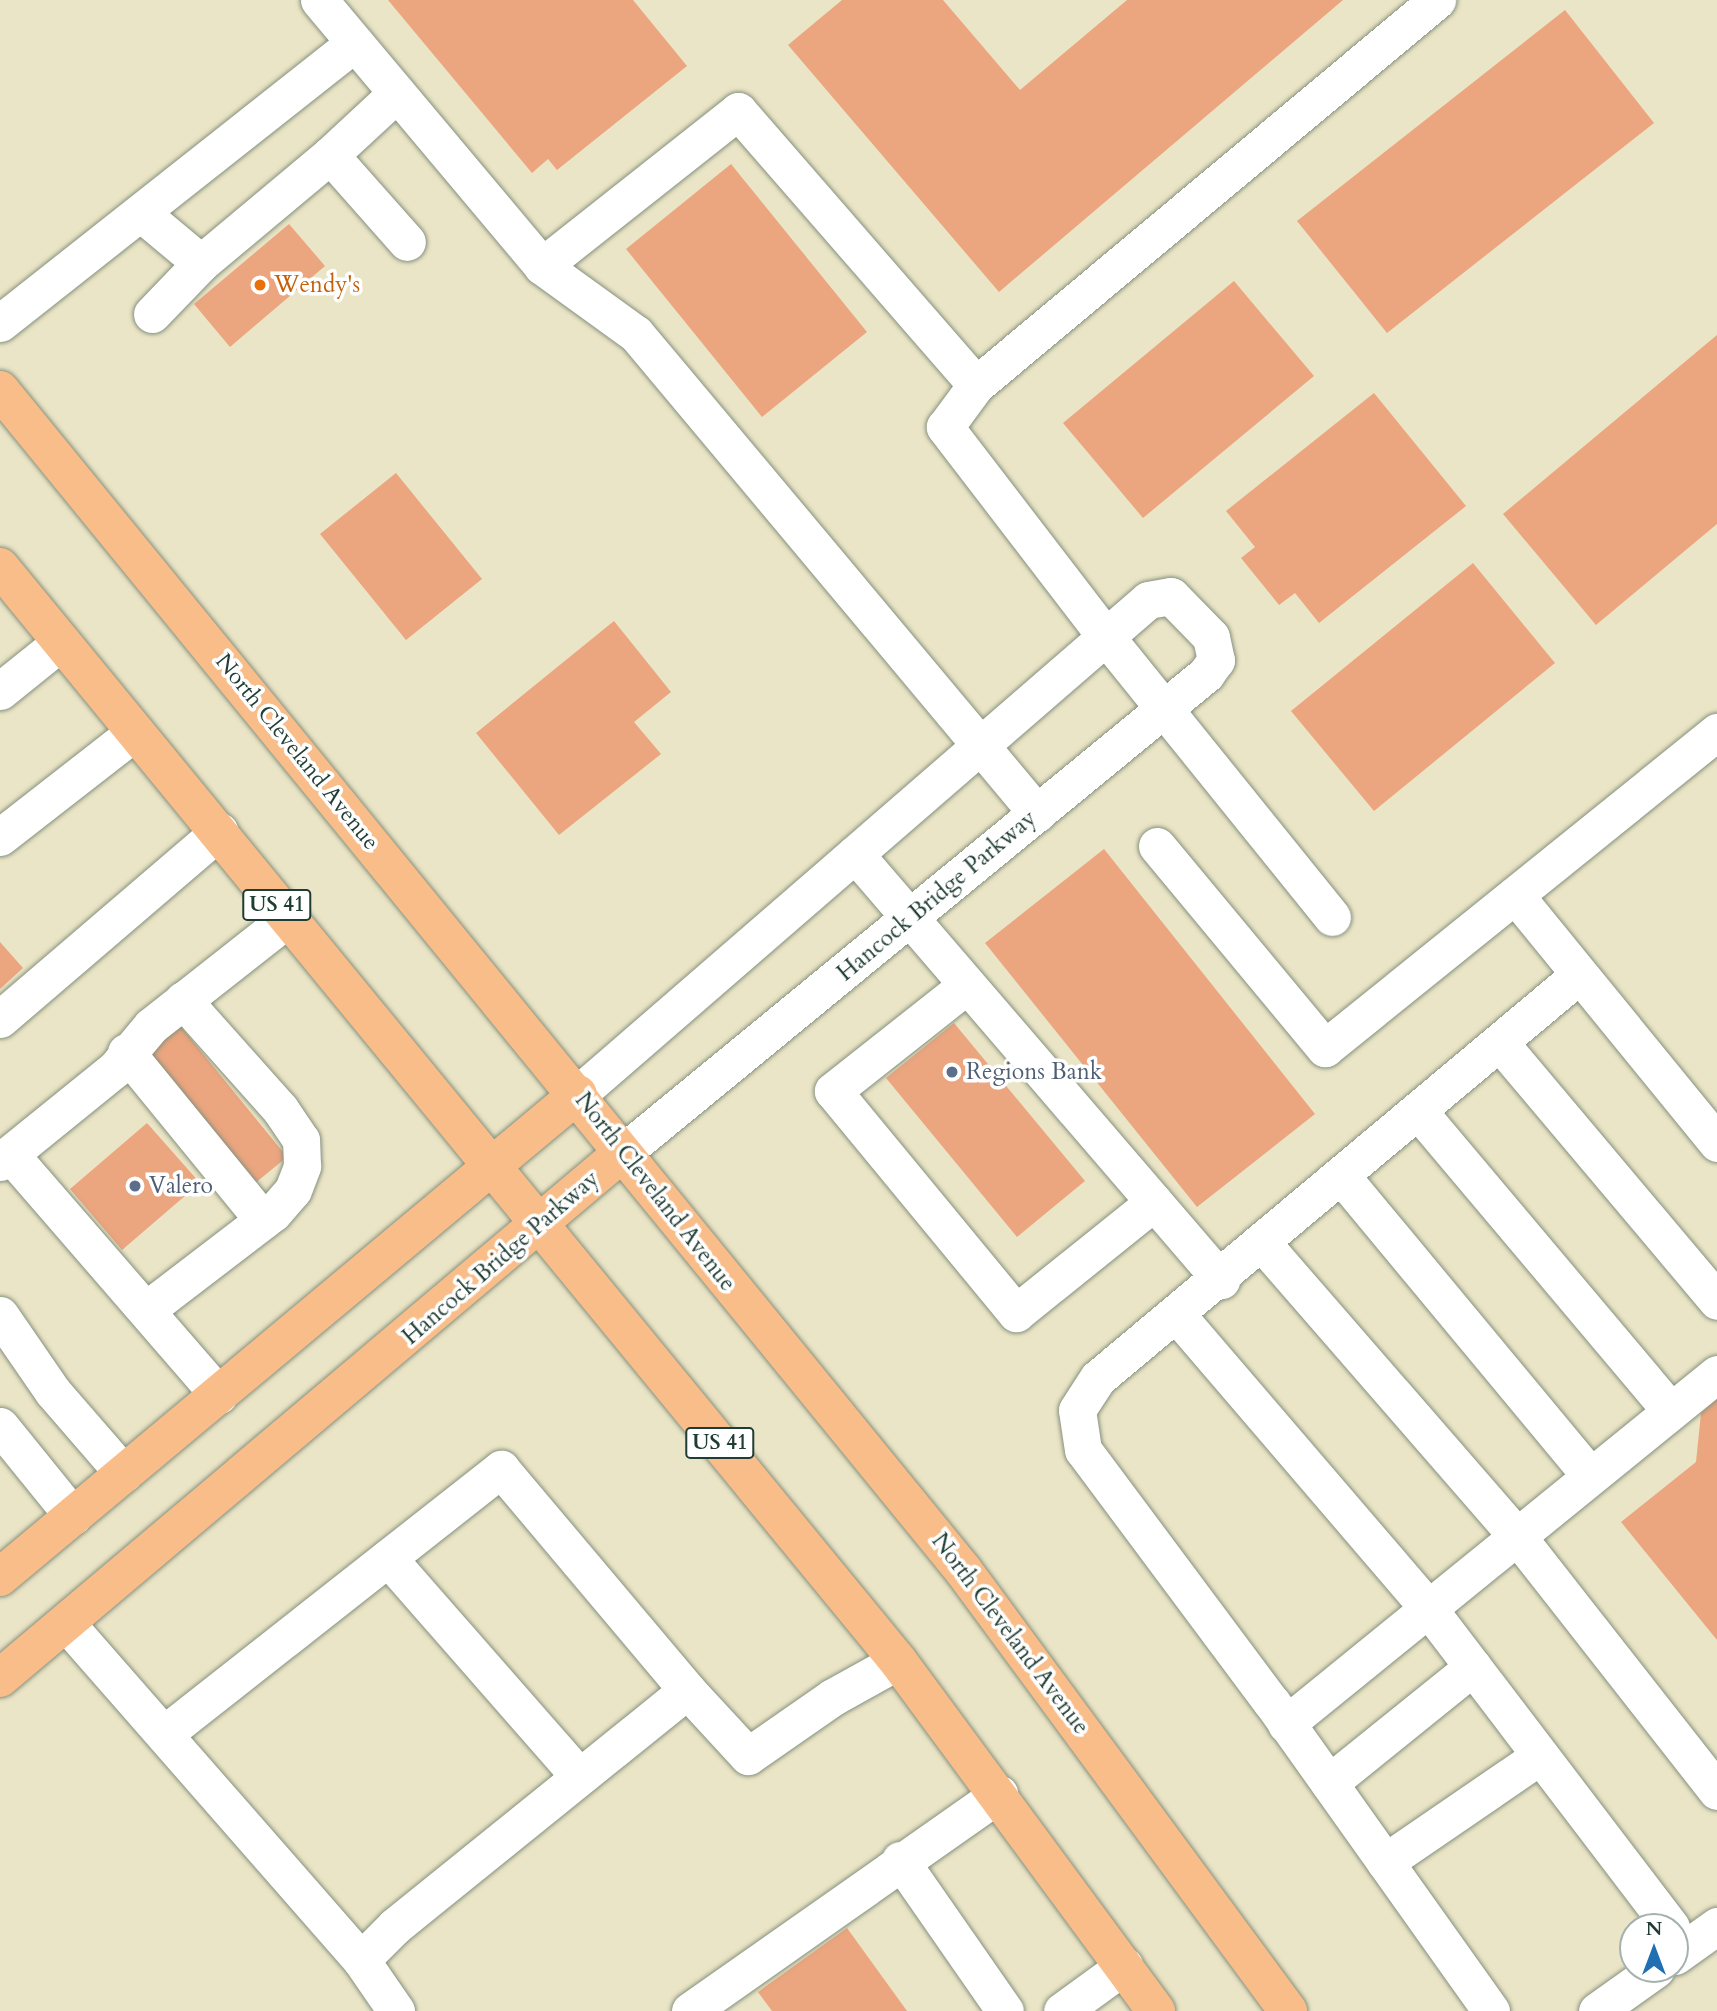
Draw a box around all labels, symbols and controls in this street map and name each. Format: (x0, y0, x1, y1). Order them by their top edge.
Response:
place label: Wendy's (274, 271, 360, 299)
marker: Wendy's (252, 277, 268, 293)
street label: North Cleveland Avenue (209, 648, 385, 856)
street label: Hancock Bridge Parkway (832, 805, 1042, 987)
road number: US 41 (242, 888, 312, 922)
place label: Regions Bank (966, 1058, 1102, 1086)
marker: Regions Bank (944, 1064, 960, 1080)
street label: North Cleveland Avenue (569, 1087, 741, 1297)
street label: Hancock Bridge Parkway (397, 1165, 605, 1351)
place label: Valero (149, 1172, 213, 1200)
marker: Valero (127, 1178, 143, 1194)
road number: US 41 (685, 1426, 755, 1460)
street label: North Cleveland Avenue (925, 1528, 1095, 1740)
north arrow (1619, 1913, 1689, 1983)
text: N (1646, 1916, 1662, 1942)

